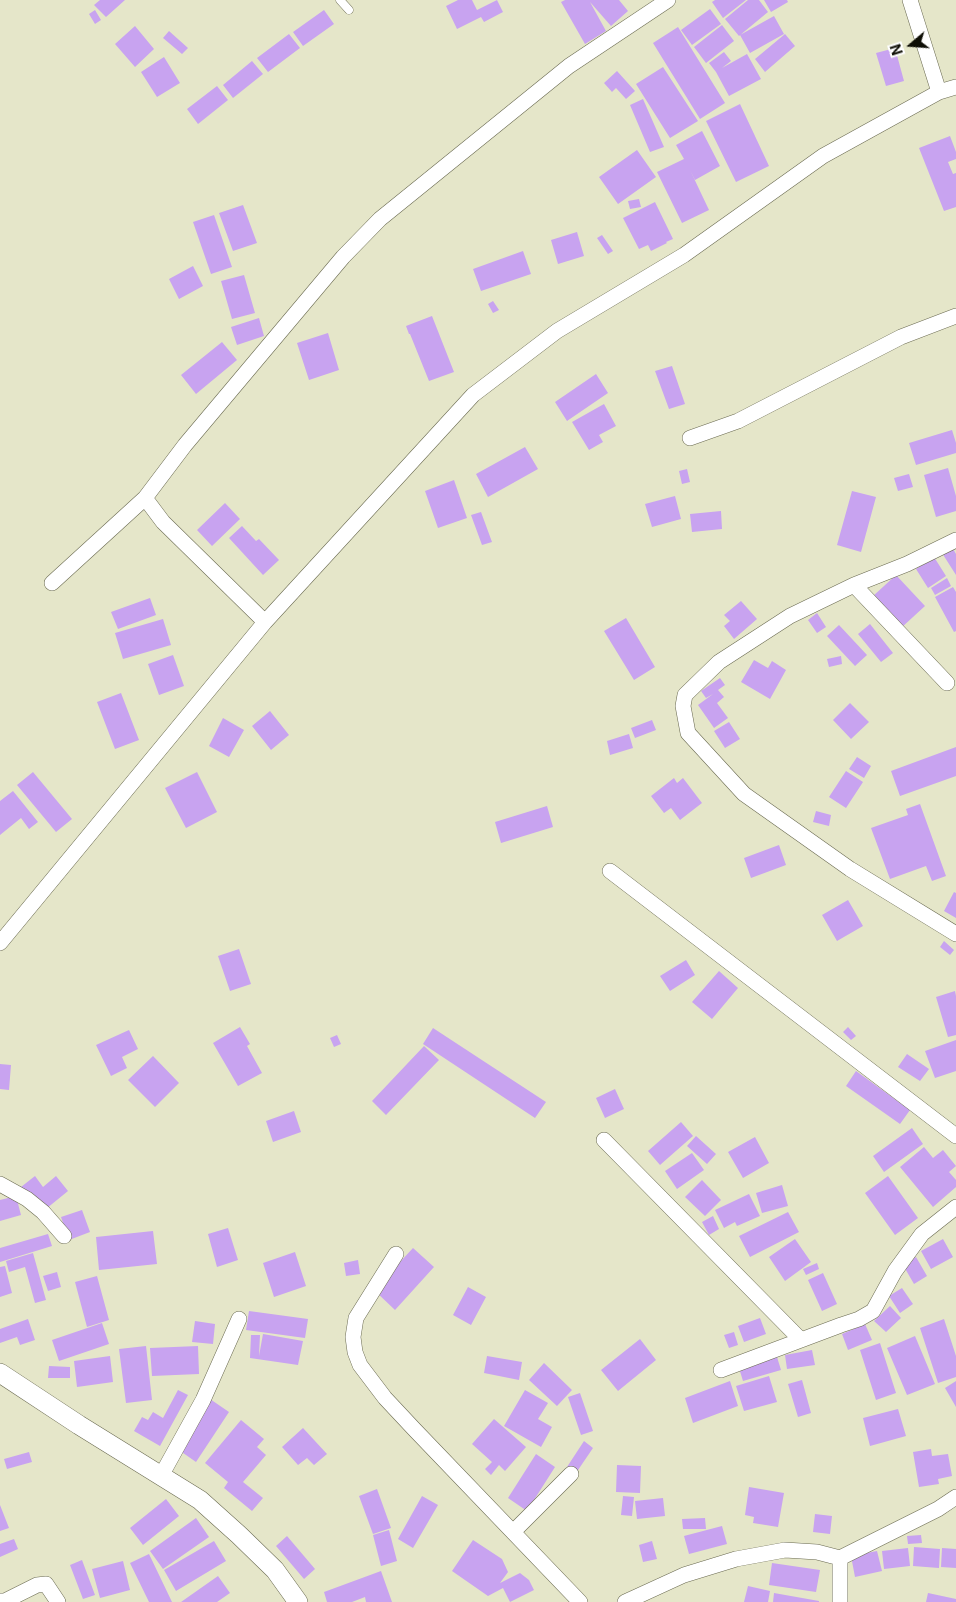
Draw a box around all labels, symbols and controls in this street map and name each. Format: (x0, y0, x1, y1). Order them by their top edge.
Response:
north arrow (886, 20, 936, 70)
text: N (887, 42, 906, 57)

